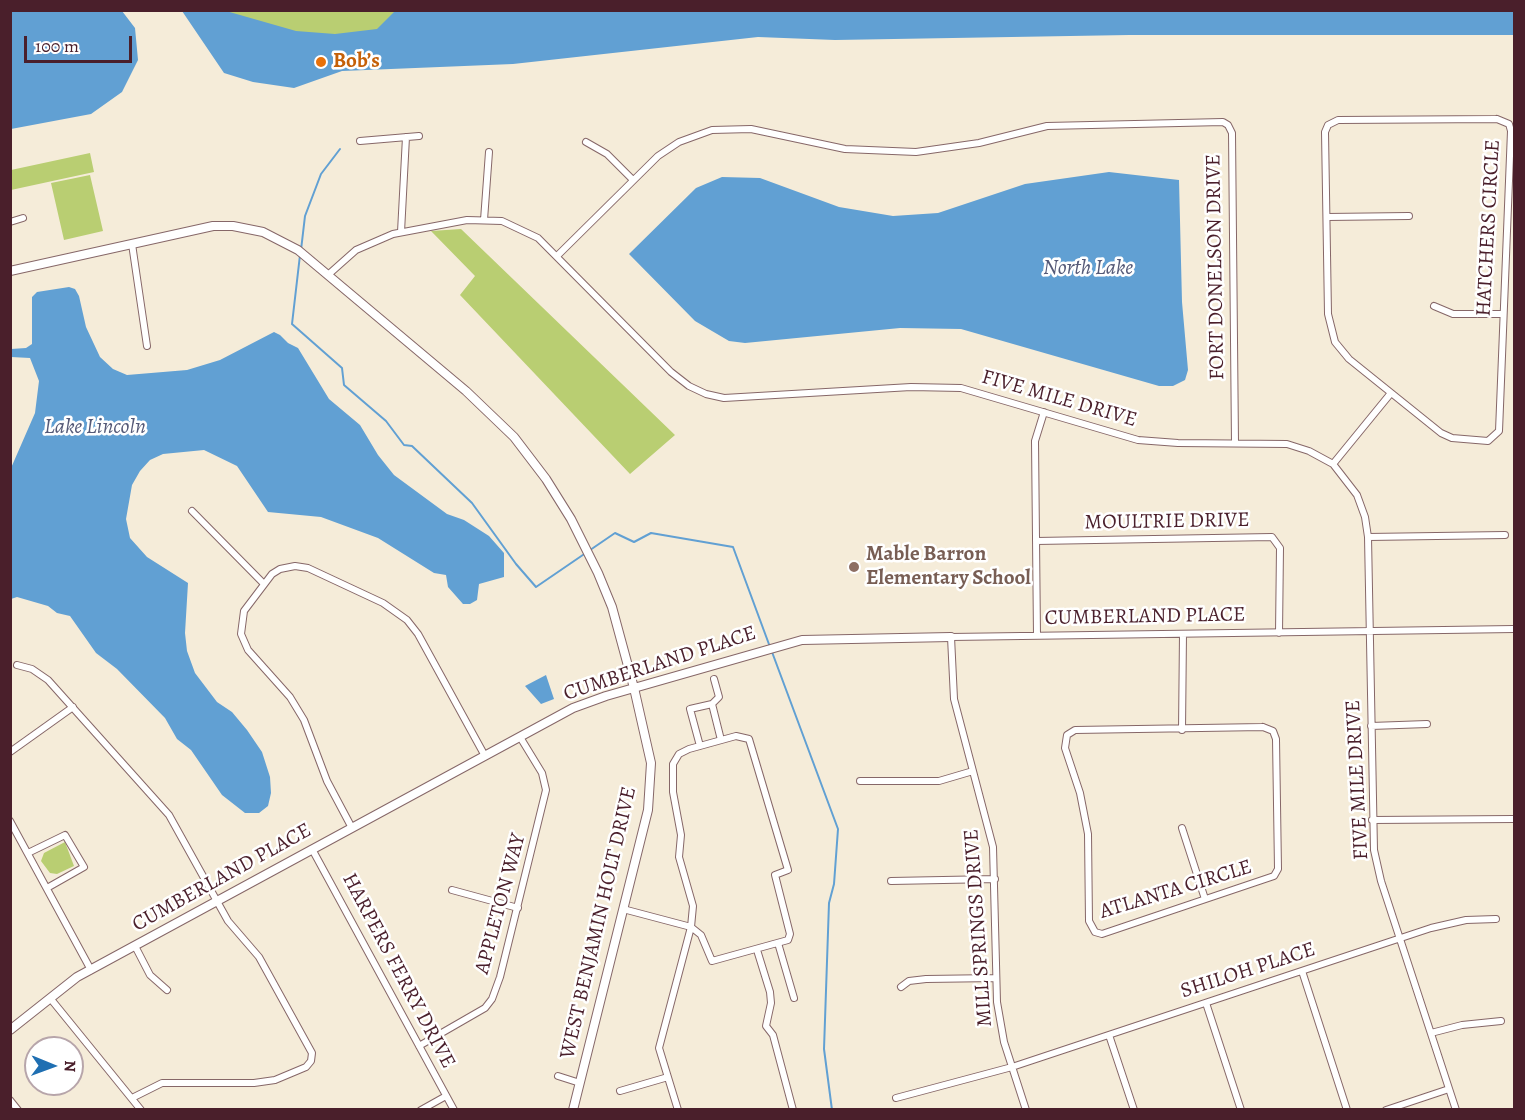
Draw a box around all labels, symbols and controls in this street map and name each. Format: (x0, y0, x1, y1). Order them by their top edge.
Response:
scale bar (27, 24, 135, 62)
text: 100 m (35, 34, 79, 58)
place label: Bob’s (333, 49, 380, 75)
marker: Bob’s (314, 55, 328, 69)
street label: HATCHERS CIRCLE (1472, 139, 1506, 317)
street label: FORT DONELSON DRIVE (1201, 154, 1231, 380)
water label: North Lake (1043, 256, 1133, 282)
street label: FIVE MILE DRIVE (978, 365, 1140, 433)
water label: Lake Lincoln (44, 415, 146, 441)
street label: MOULTRIE DRIVE (1084, 508, 1250, 536)
place label: Mable Barron Elementary School (866, 542, 1031, 592)
marker: Mable Barron Elementary School (847, 560, 861, 574)
street label: CUMBERLAND PLACE (1044, 603, 1246, 631)
street label: CUMBERLAND PLACE (561, 621, 759, 707)
street label: FIVE MILE DRIVE (1341, 699, 1375, 861)
street label: WEST BENJAMIN HOLT DRIVE (555, 784, 643, 1062)
street label: CUMBERLAND PLACE (128, 818, 316, 938)
street label: MILL SPRINGS DRIVE (960, 828, 998, 1028)
street label: APPLETON WAY (470, 831, 532, 977)
street label: ATLANTA CIRCLE (1097, 855, 1255, 925)
street label: HARPERS FERRY DRIVE (336, 869, 460, 1073)
street label: SHILOH PLACE (1177, 937, 1319, 1005)
north arrow (24, 1036, 84, 1096)
text: N (59, 1060, 81, 1072)

